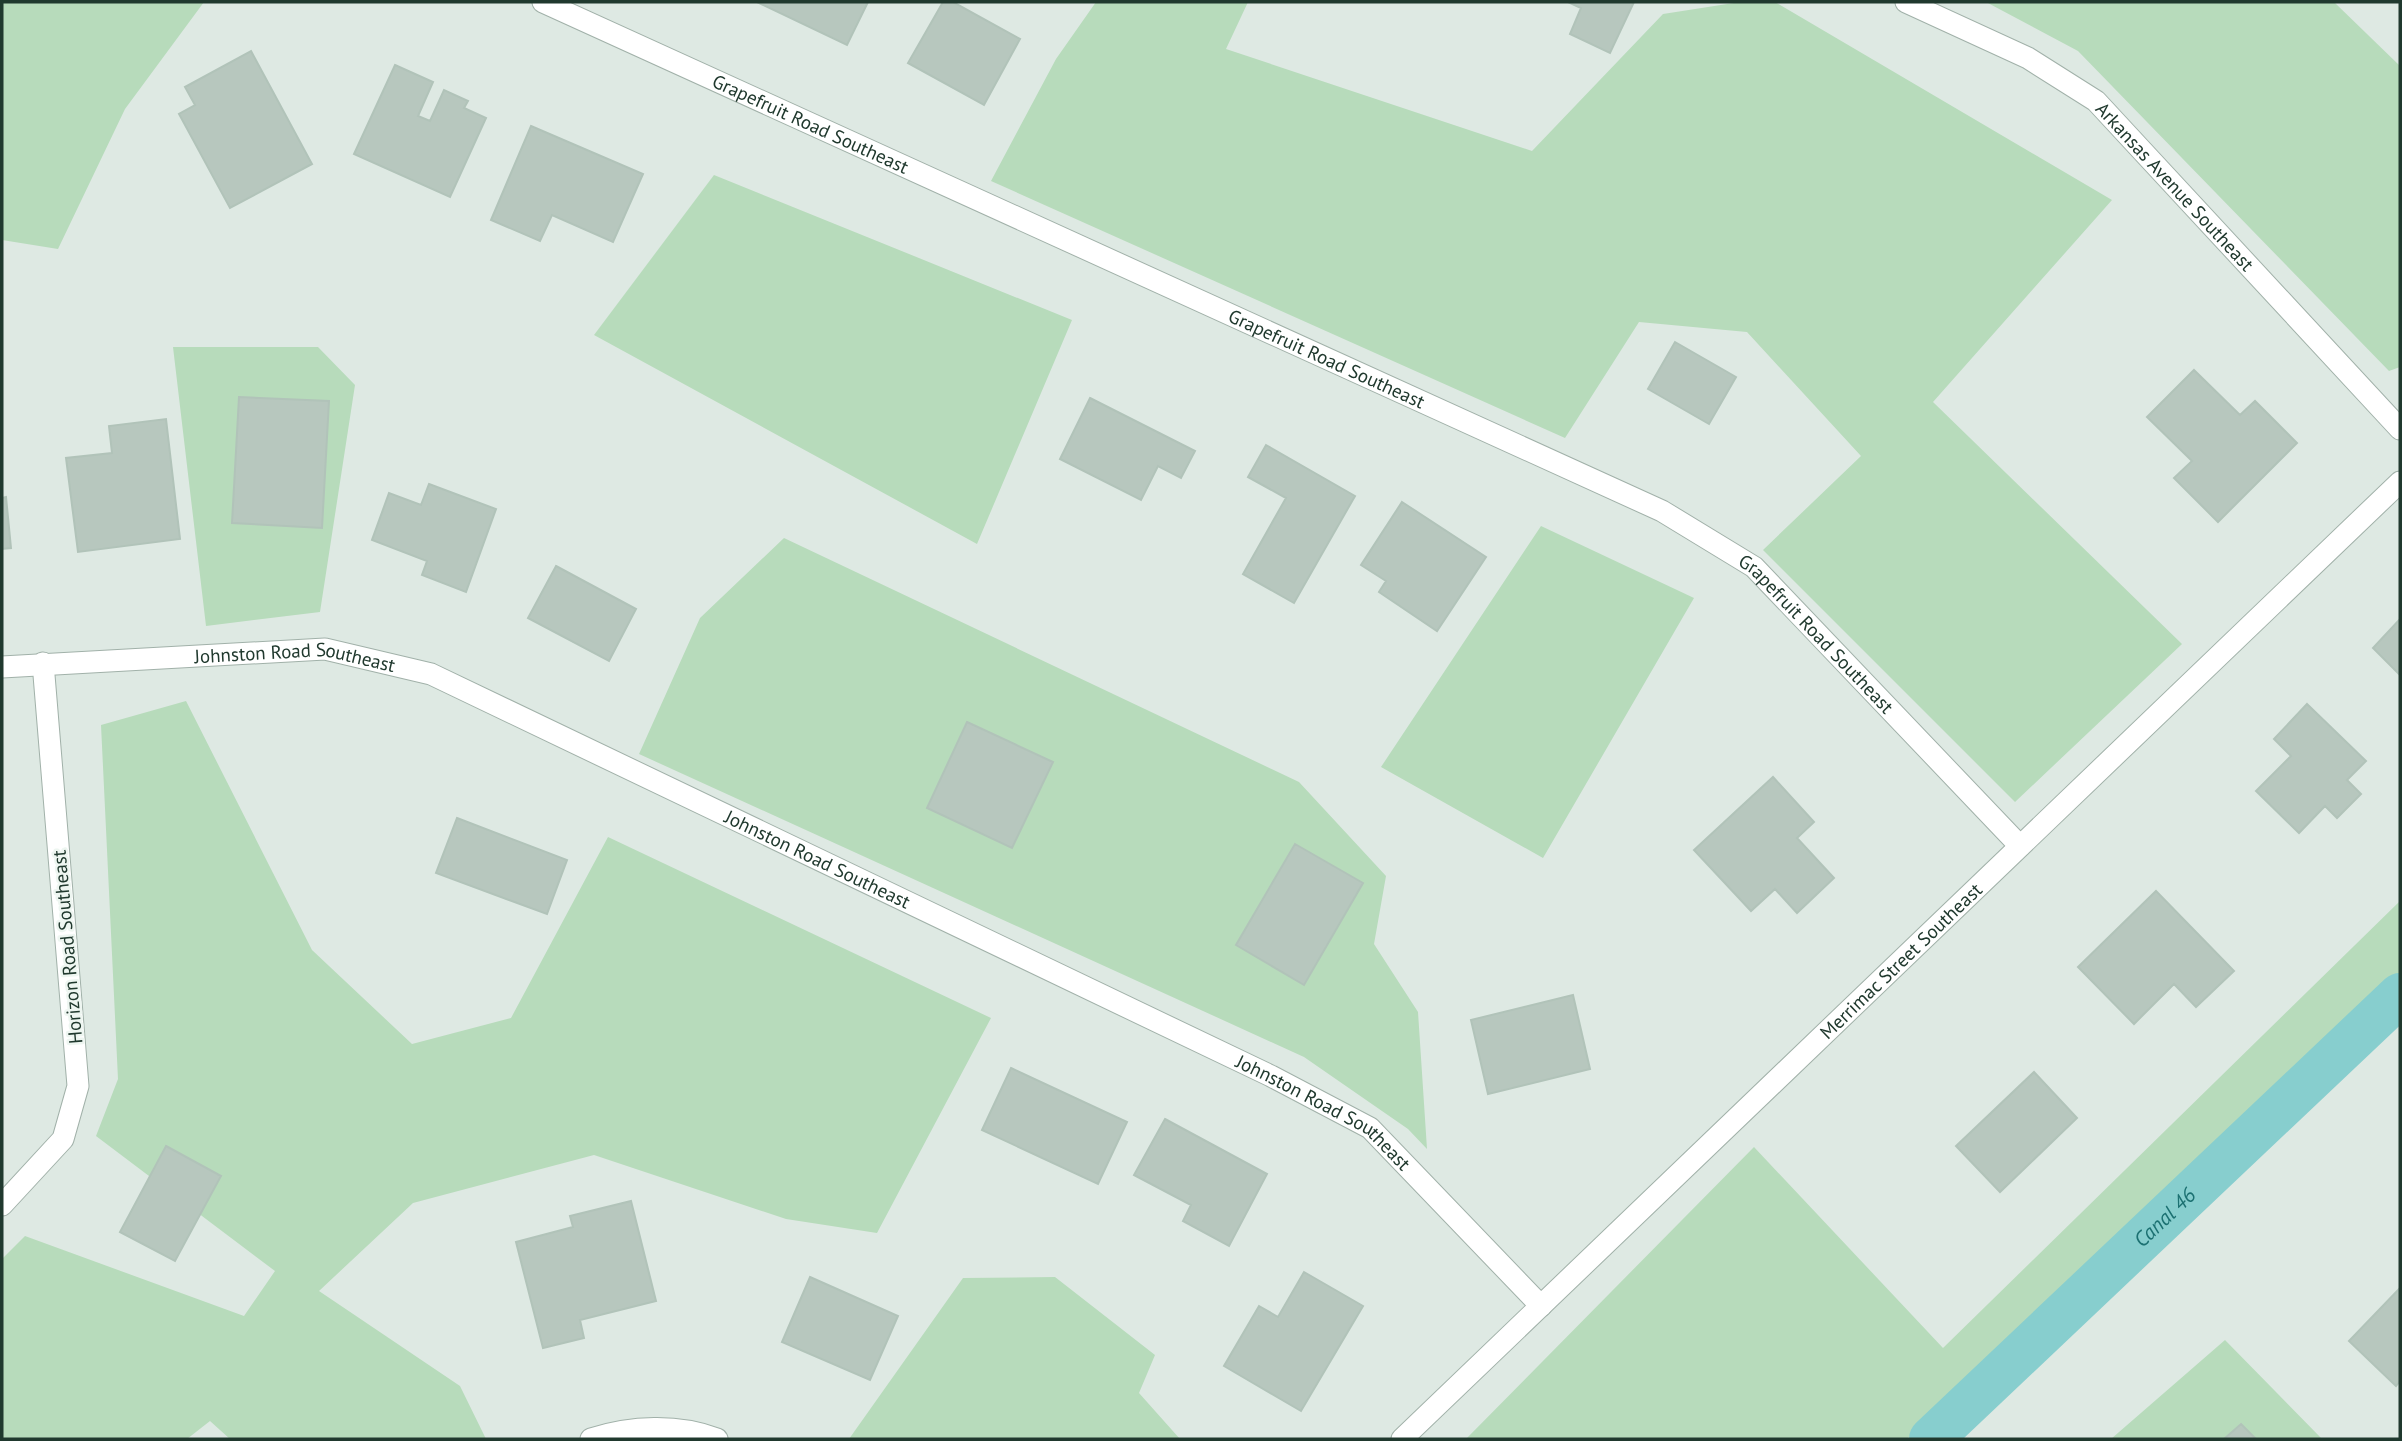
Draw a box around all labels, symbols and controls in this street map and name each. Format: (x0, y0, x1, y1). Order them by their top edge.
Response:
street label: Grapefruit Road Southeast (709, 69, 913, 179)
street label: Arkansas Avenue Southeast (2091, 97, 2260, 276)
street label: Grapefruit Road Southeast (1225, 303, 1429, 414)
street label: Grapefruit Road Southeast (1734, 549, 1899, 719)
street label: Johnston Road Southeast (193, 637, 398, 677)
street label: Johnston Road Southeast (720, 804, 915, 914)
street label: Horizon Road Southeast (47, 849, 87, 1045)
street label: Merrimac Street Southeast (1815, 877, 1987, 1044)
street label: Johnston Road Southeast (1232, 1049, 1416, 1176)
water label: Canal 46 (2128, 1182, 2201, 1253)

